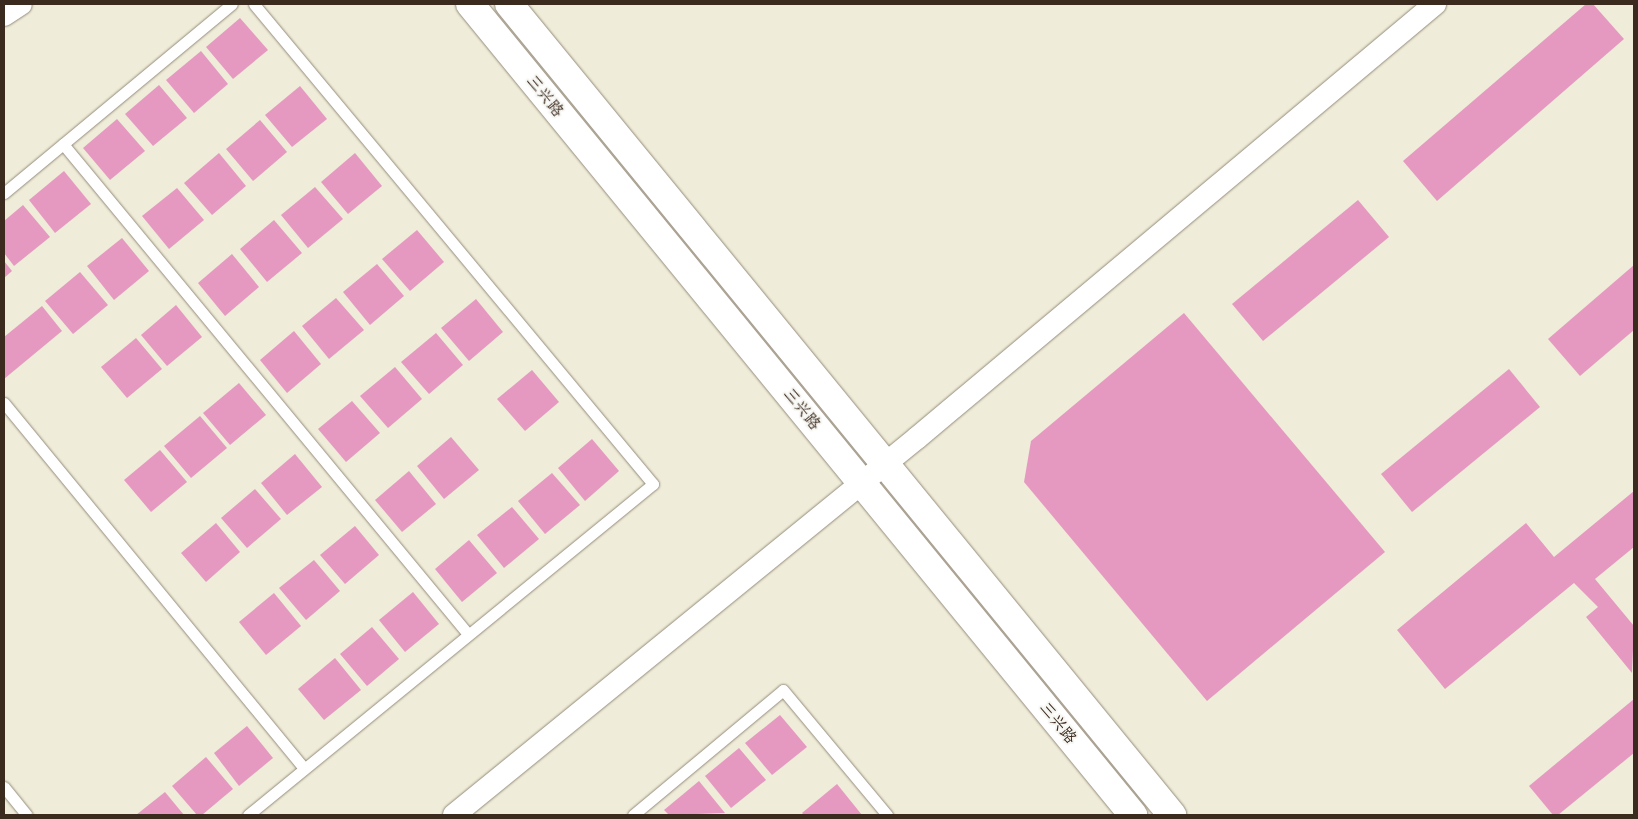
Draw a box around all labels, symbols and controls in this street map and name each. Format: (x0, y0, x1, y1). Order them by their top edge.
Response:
street label: 三兴路 (522, 71, 568, 121)
street label: 三兴路 (779, 384, 825, 434)
street label: 三兴路 (1035, 698, 1081, 748)

